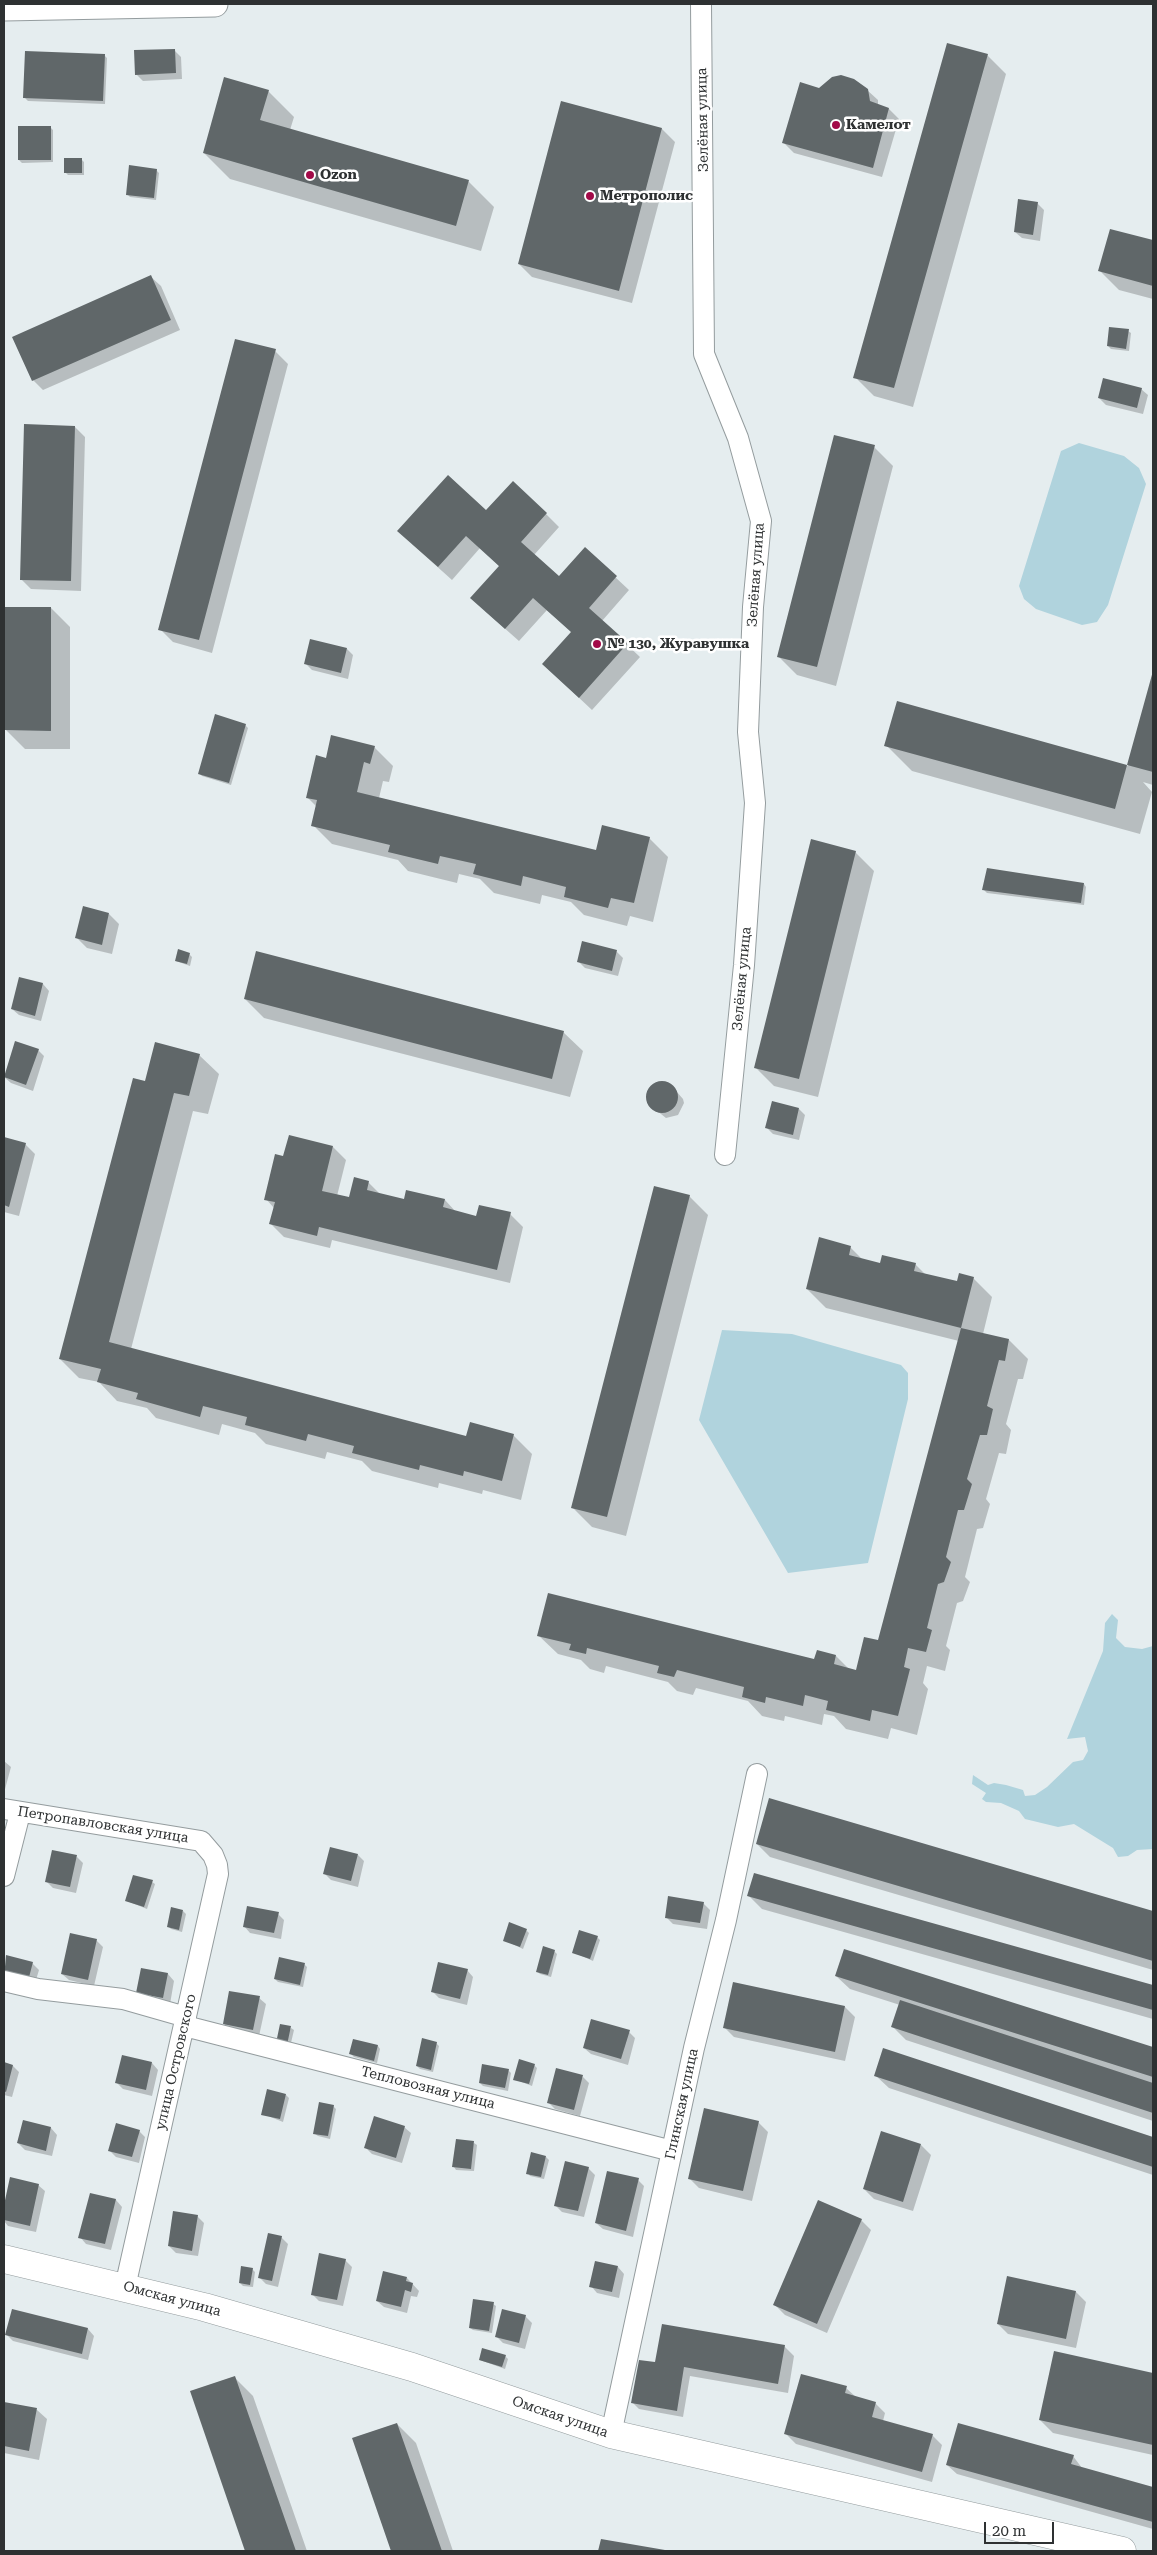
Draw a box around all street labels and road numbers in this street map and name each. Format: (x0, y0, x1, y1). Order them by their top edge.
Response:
street label: Зелёная улица (694, 68, 712, 172)
street label: Зелёная улица (744, 522, 768, 628)
street label: Зелёная улица (729, 926, 755, 1032)
street label: Петропавловская улица (16, 1803, 190, 1847)
street label: улица Островского (152, 1992, 200, 2132)
street label: Глинская улица (662, 2047, 702, 2161)
street label: Тепловозная улица (359, 2063, 497, 2113)
street label: Омская улица (121, 2278, 223, 2320)
street label: Омская улица (510, 2393, 610, 2441)

